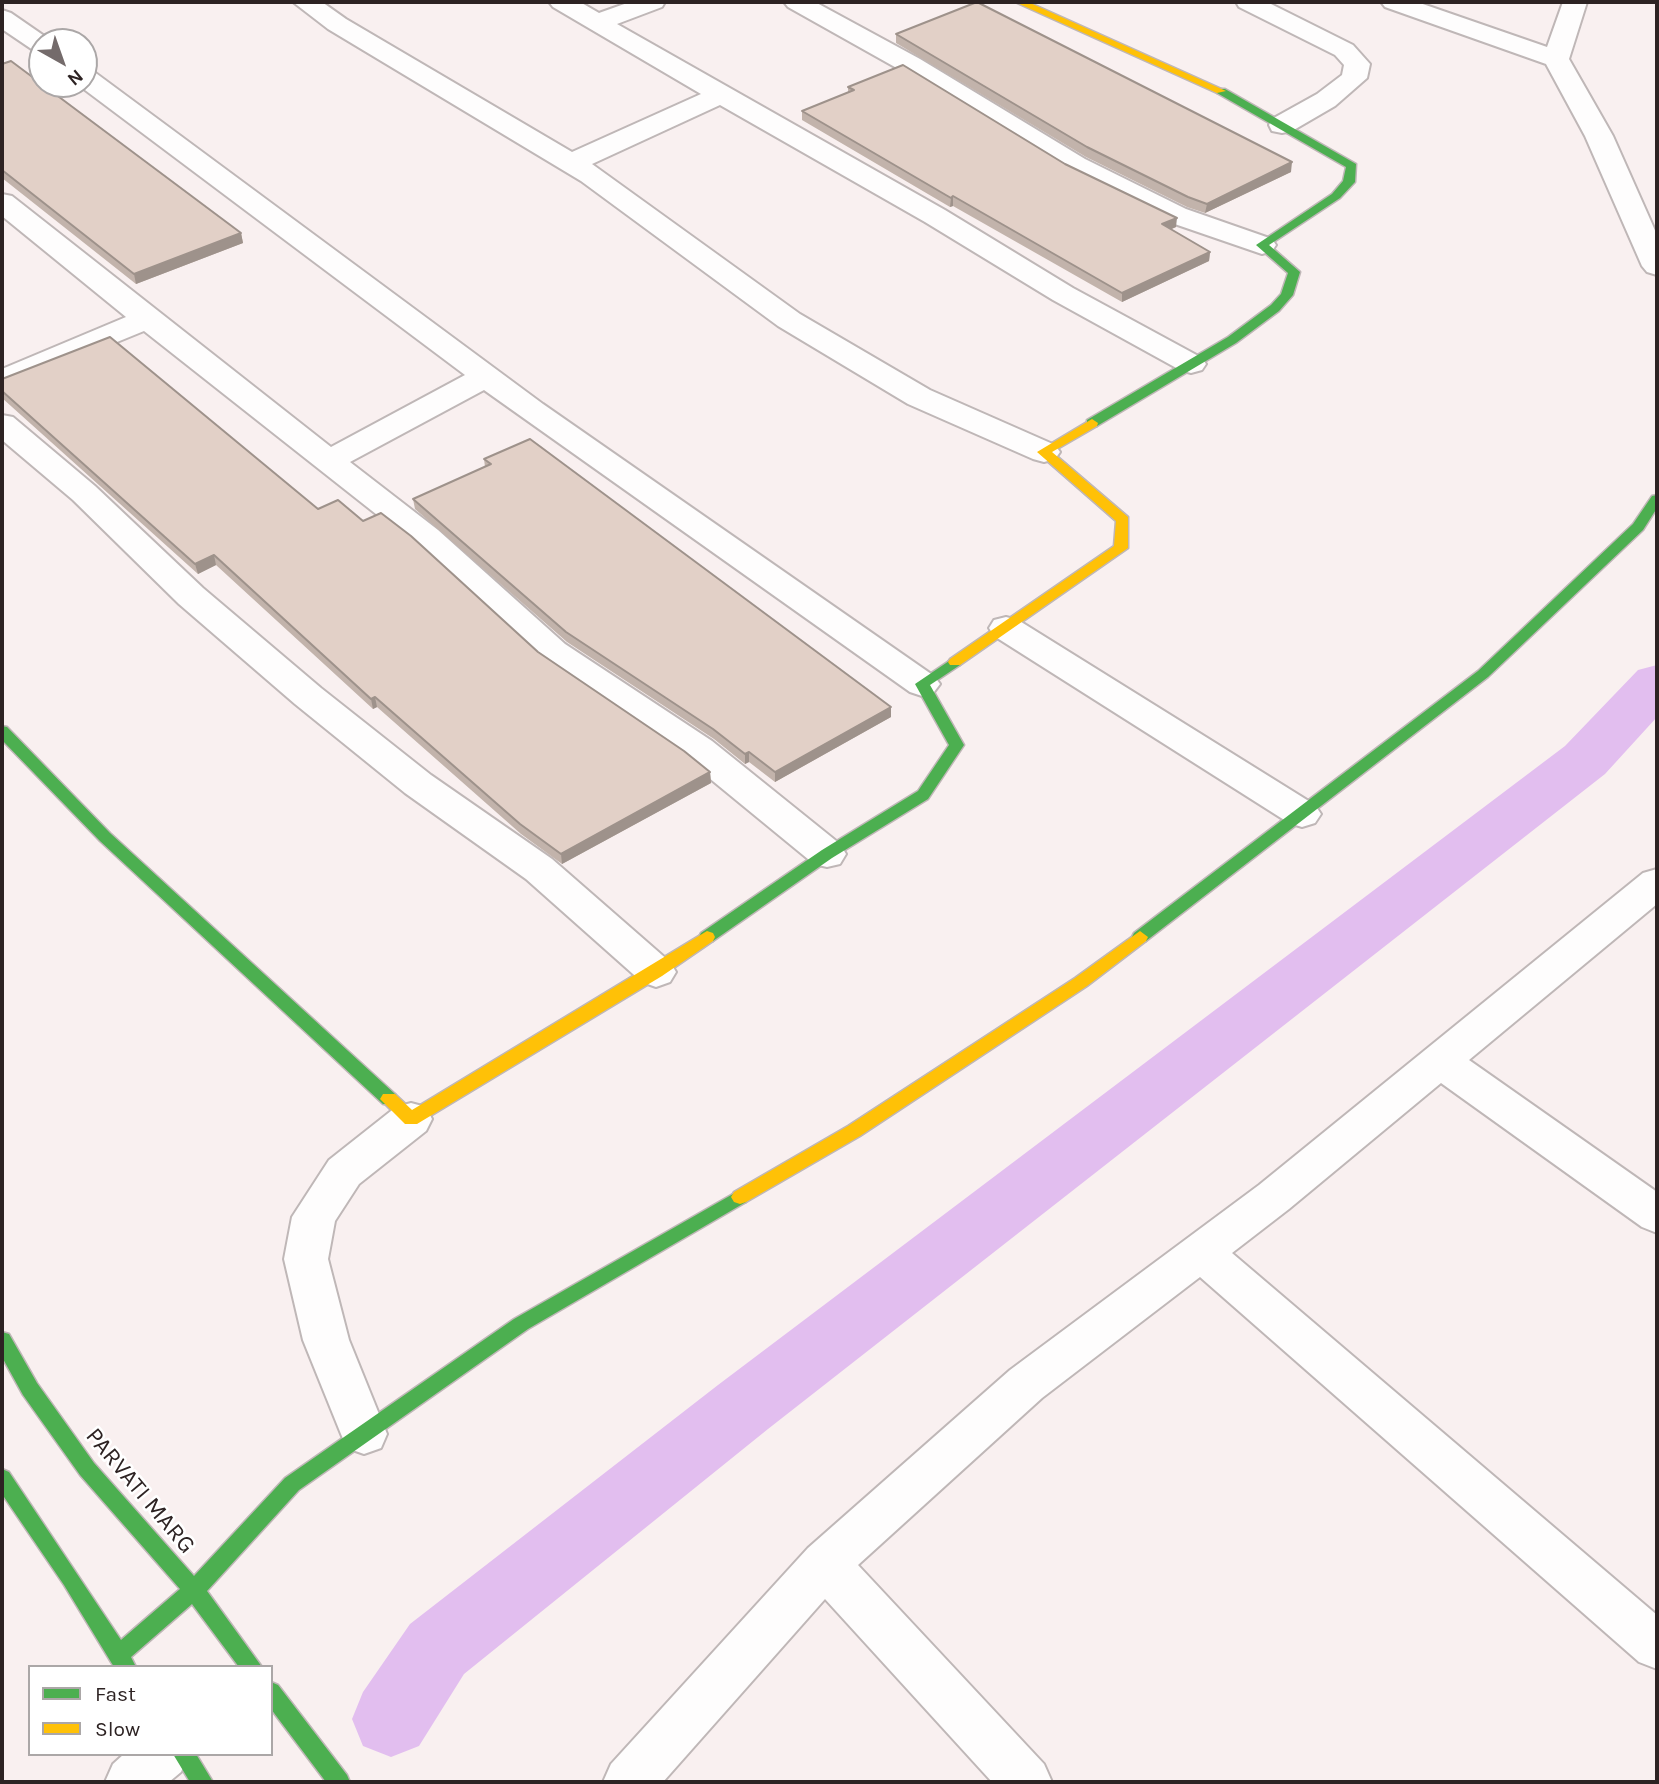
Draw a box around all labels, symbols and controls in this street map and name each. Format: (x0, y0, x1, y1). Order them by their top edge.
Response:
north arrow (28, 28, 98, 98)
text: N (63, 65, 88, 90)
street label: PARVATI MARG (79, 1422, 201, 1560)
legend (28, 1665, 273, 1756)
text: Fast (95, 1682, 136, 1706)
text: Slow (95, 1717, 140, 1741)

